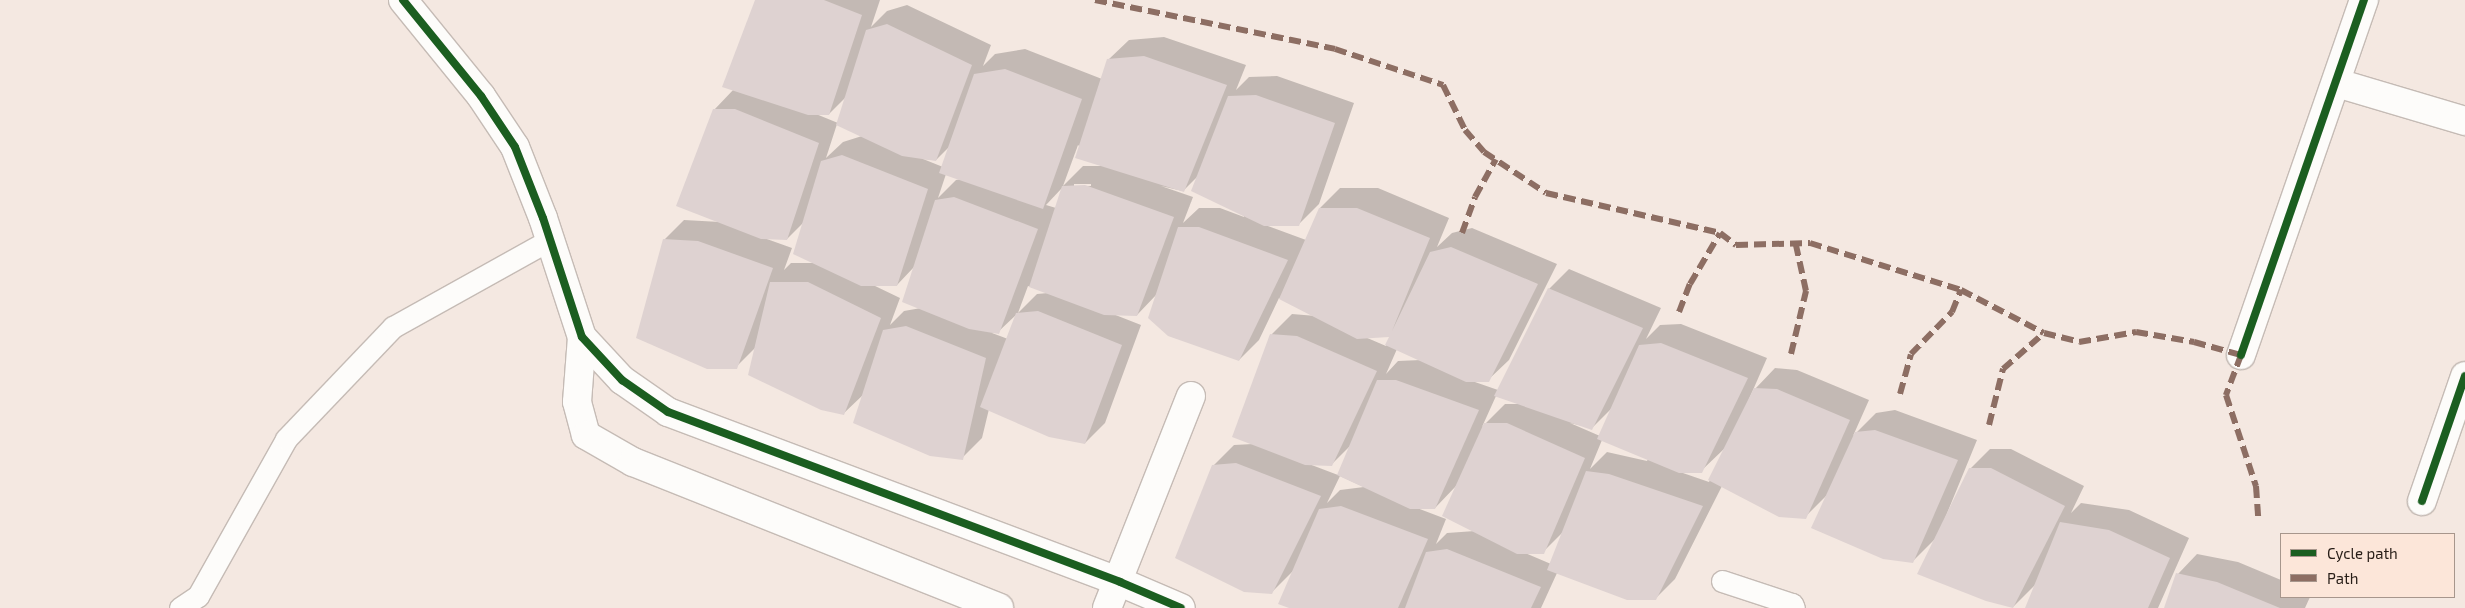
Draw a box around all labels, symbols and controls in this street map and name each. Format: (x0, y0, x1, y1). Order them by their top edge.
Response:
legend (2280, 533, 2455, 598)
text: Cycle path (2327, 544, 2398, 562)
text: Path (2327, 569, 2358, 587)

